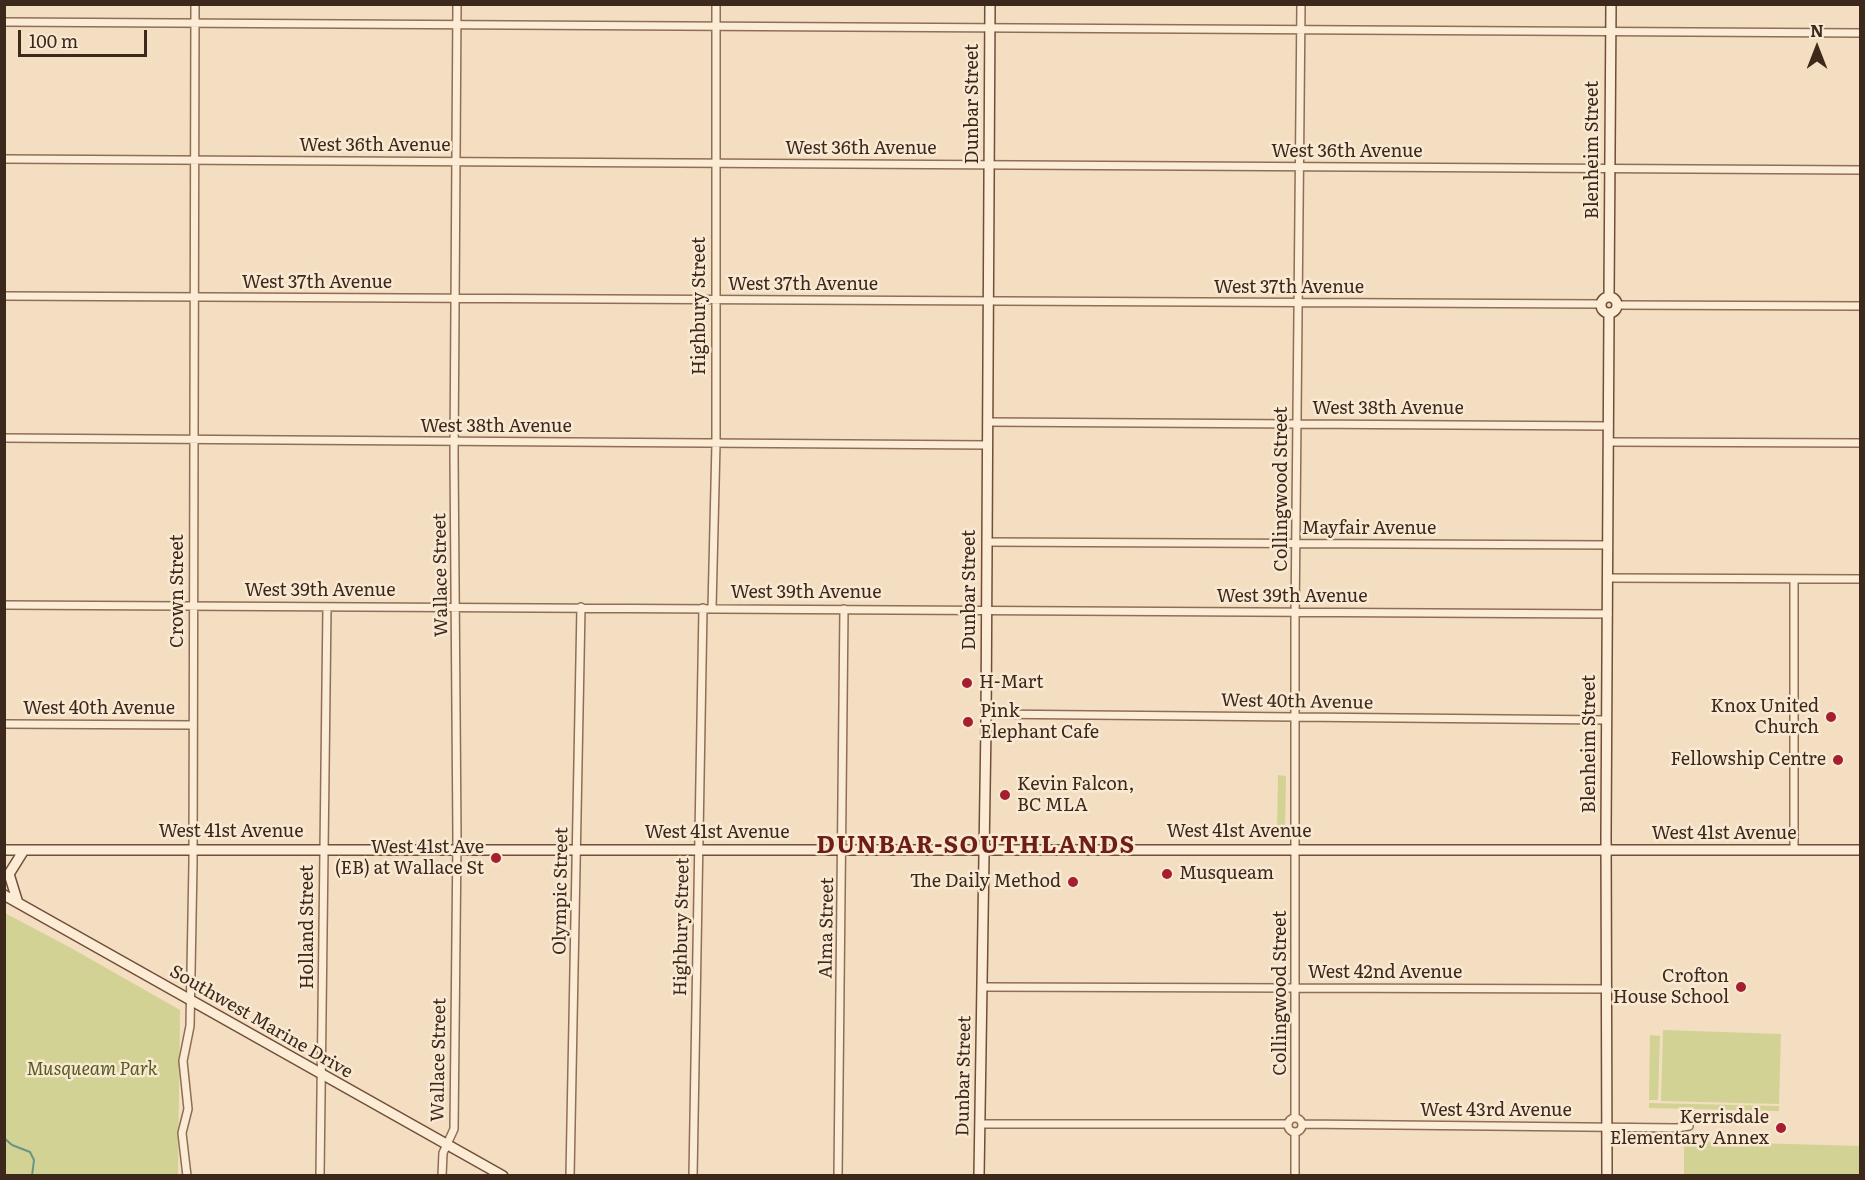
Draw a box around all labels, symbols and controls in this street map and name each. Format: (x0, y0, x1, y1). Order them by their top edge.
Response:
scale bar (21, 18, 150, 56)
north arrow (1787, 18, 1847, 78)
text: N (1810, 18, 1824, 42)
text: 100 m (29, 27, 78, 54)
street label: Dunbar Street (962, 44, 984, 164)
street label: Blenheim Street (1582, 81, 1604, 219)
street label: West 36th Avenue (299, 135, 451, 157)
street label: West 36th Avenue (785, 138, 937, 160)
street label: West 36th Avenue (1271, 141, 1423, 163)
street label: Highbury Street (689, 237, 711, 375)
street label: West 37th Avenue (242, 272, 392, 294)
street label: West 37th Avenue (728, 274, 878, 296)
street label: West 37th Avenue (1214, 277, 1364, 299)
street label: West 38th Avenue (1312, 398, 1464, 420)
street label: Collingwood Street (1271, 406, 1293, 572)
street label: West 38th Avenue (420, 416, 572, 438)
street label: Wallace Street (429, 513, 453, 637)
street label: Mayfair Avenue (1302, 518, 1436, 540)
street label: Dunbar Street (959, 530, 981, 650)
street label: Crown Street (167, 534, 189, 648)
street label: West 39th Avenue (244, 580, 396, 602)
street label: West 39th Avenue (730, 582, 882, 604)
street label: West 39th Avenue (1216, 586, 1368, 608)
place label: H-Mart (979, 672, 1043, 694)
street label: Blenheim Street (1579, 675, 1601, 813)
marker: H-Mart (960, 676, 974, 690)
street label: West 40th Avenue (1221, 690, 1373, 714)
place label: Knox United Church (1710, 696, 1819, 738)
street label: West 40th Avenue (23, 698, 175, 720)
place label: Pink Elephant Cafe (980, 701, 1099, 744)
marker: Knox United Church (1824, 710, 1838, 724)
marker: Pink Elephant Cafe (961, 715, 975, 729)
place label: Fellowship Centre (1670, 749, 1826, 771)
marker: Fellowship Centre (1831, 753, 1845, 767)
place label: Kevin Falcon, BC MLA (1017, 774, 1134, 816)
marker: Kevin Falcon, BC MLA (998, 788, 1012, 802)
street label: West 41st Avenue (158, 821, 304, 843)
street label: West 41st Avenue (1166, 821, 1312, 843)
street label: West 41st Avenue (644, 822, 790, 844)
street label: West 41st Avenue (1651, 823, 1797, 845)
street label: Olympic Street (549, 827, 573, 955)
district label: DUNBAR-SOUTHLANDS (816, 832, 1136, 860)
place label: West 41st Ave (EB) at Wallace St (335, 837, 484, 880)
marker: West 41st Ave (EB) at Wallace St (489, 851, 503, 865)
street label: Highbury Street (670, 858, 694, 996)
place label: Musqueam (1179, 863, 1274, 885)
street label: Holland Street (297, 865, 319, 989)
marker: Musqueam (1160, 867, 1174, 881)
place label: The Daily Method (910, 871, 1061, 893)
marker: The Daily Method (1066, 875, 1080, 889)
street label: Alma Street (815, 877, 839, 979)
street label: Collingwood Street (1270, 910, 1292, 1076)
street label: Southwest Marine Drive (166, 961, 356, 1083)
street label: West 42nd Avenue (1308, 962, 1462, 984)
place label: Crofton House School (1613, 966, 1729, 1008)
marker: Crofton House School (1734, 980, 1748, 994)
street label: Wallace Street (427, 998, 451, 1122)
street label: Dunbar Street (952, 1016, 976, 1136)
park label: Musqueam Park (26, 1059, 158, 1081)
street label: West 43rd Avenue (1420, 1100, 1572, 1122)
place label: Kerrisdale Elementary Annex (1610, 1107, 1769, 1150)
marker: Kerrisdale Elementary Annex (1774, 1121, 1788, 1135)

